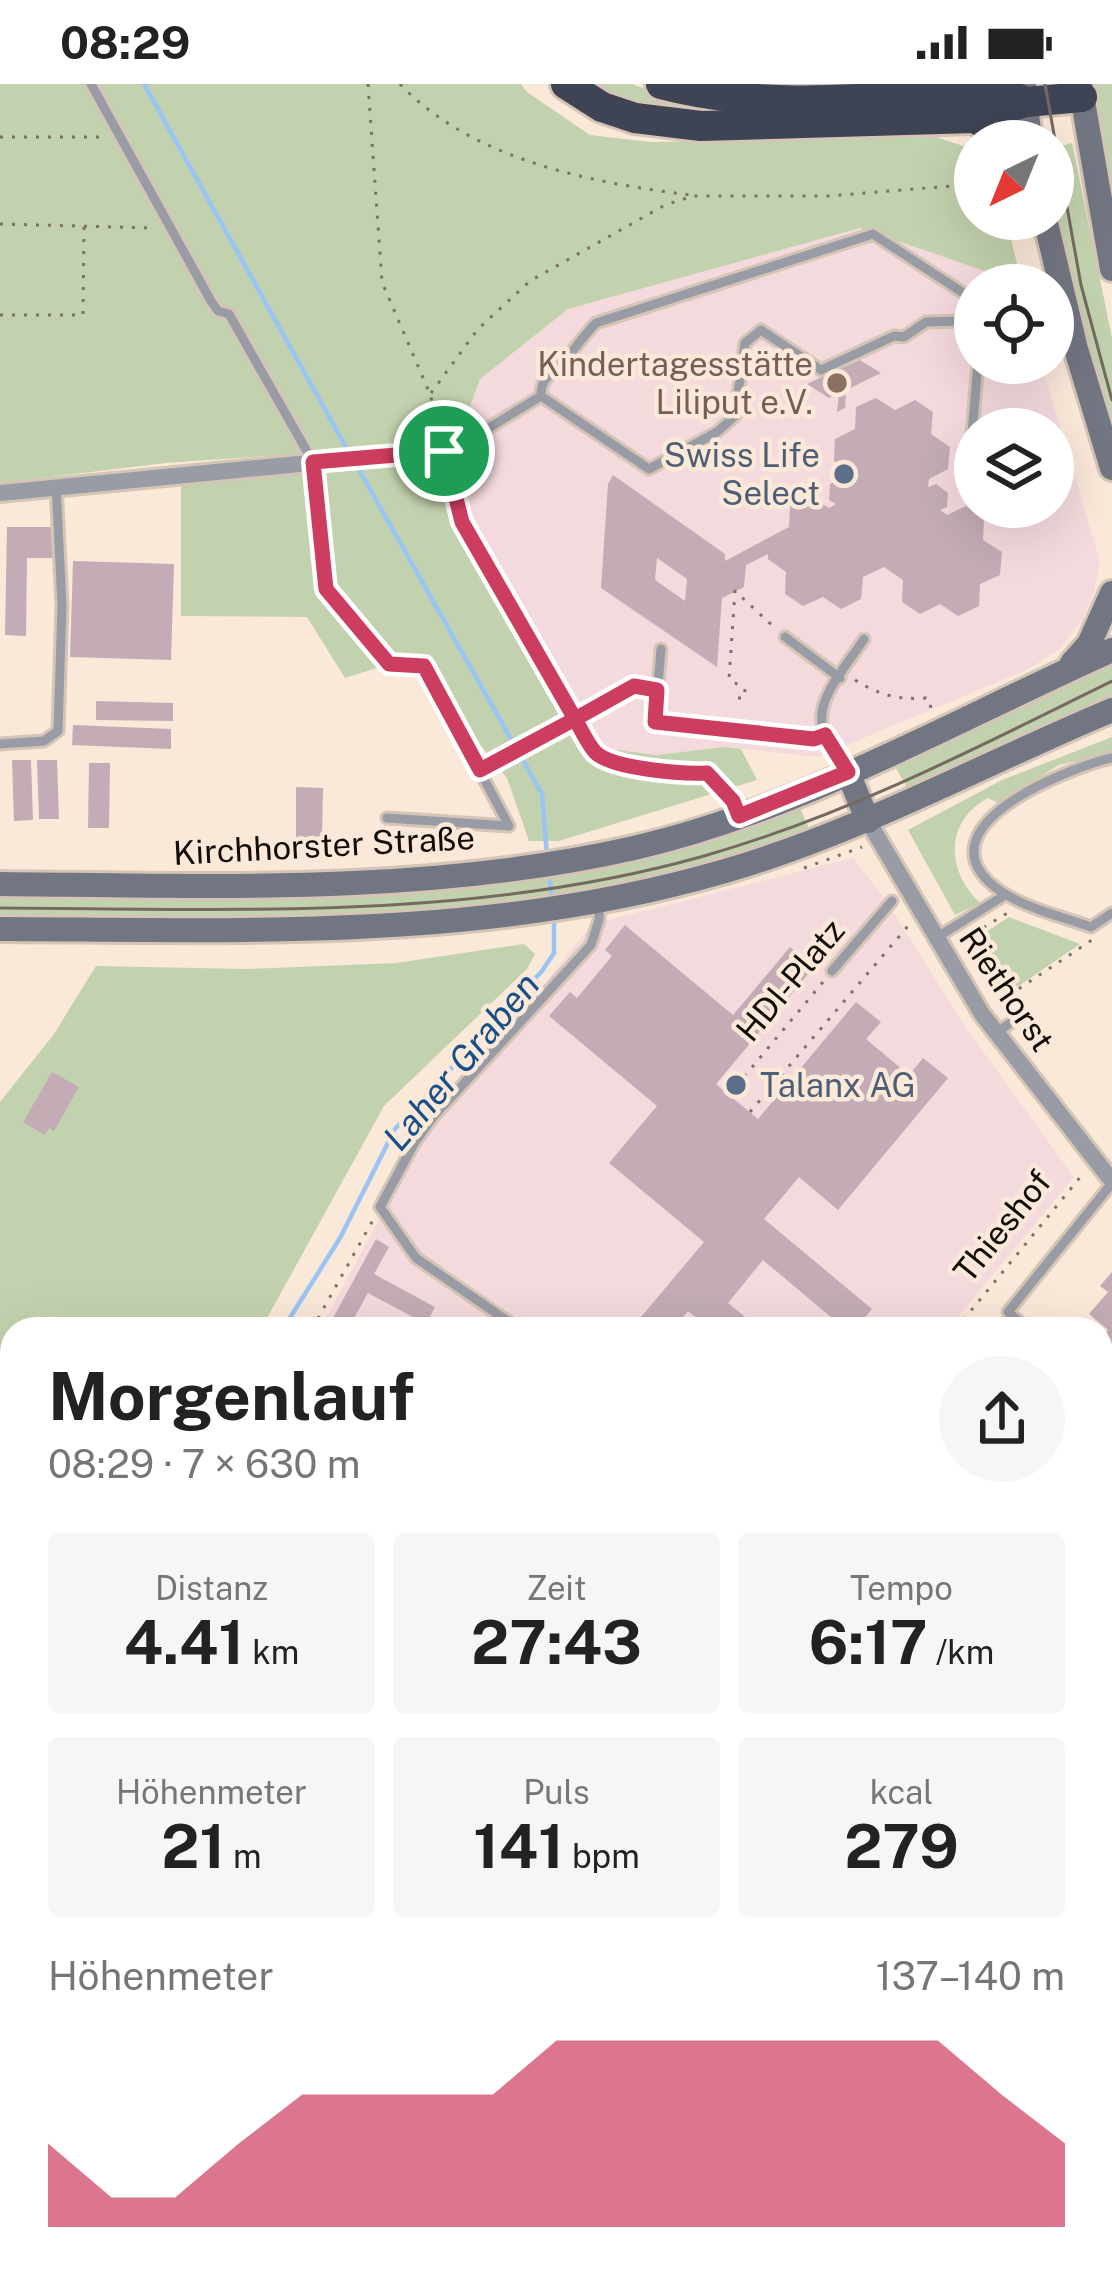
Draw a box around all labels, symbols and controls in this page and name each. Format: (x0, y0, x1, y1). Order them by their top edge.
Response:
text: 08:29 (60, 16, 190, 69)
north arrow (954, 120, 1074, 240)
map controls (954, 120, 1074, 528)
button: locate (954, 264, 1074, 384)
place label: Kindertagesstätte Liliput e.V. (537, 345, 813, 421)
marker: Kindertagesstätte Liliput e.V. (824, 370, 850, 396)
pin (393, 400, 495, 502)
button: layers (954, 408, 1074, 528)
icon: arrive (411, 418, 477, 484)
place label: Swiss Life Select (664, 436, 820, 512)
marker: Swiss Life Select (831, 461, 857, 487)
street label: Kirchhorster Straße (172, 818, 476, 872)
street label: HDI-Platz (728, 911, 852, 1049)
street label: Riethorst (952, 920, 1062, 1058)
water label: Laher Graben (375, 964, 547, 1158)
place label: Talanx AG (760, 1066, 916, 1104)
marker: Talanx AG (723, 1072, 749, 1098)
street label: Thieshof (946, 1163, 1058, 1289)
button: share (939, 1356, 1065, 1482)
text: Morgenlauf (48, 1357, 414, 1435)
text: 08:29 · 7 × 630 m (48, 1441, 361, 1487)
text: Distanz (155, 1569, 268, 1607)
text: Zeit (526, 1569, 587, 1607)
text: Tempo (850, 1569, 953, 1607)
text: 4.41 (124, 1607, 244, 1678)
text: 27:43 (471, 1607, 642, 1678)
text: 6:17 (809, 1607, 928, 1678)
text: km (244, 1633, 299, 1671)
text: /km (928, 1633, 994, 1671)
text: Höhenmeter (116, 1773, 307, 1811)
text: Puls (523, 1773, 590, 1811)
text: kcal (870, 1773, 933, 1811)
text: 21 (161, 1811, 225, 1882)
text: 141 (473, 1811, 564, 1882)
text: 279 (844, 1811, 959, 1882)
text: m (225, 1837, 262, 1875)
text: bpm (564, 1837, 640, 1875)
text: Höhenmeter (48, 1953, 274, 1999)
text: 137–140 m (876, 1953, 1065, 1999)

